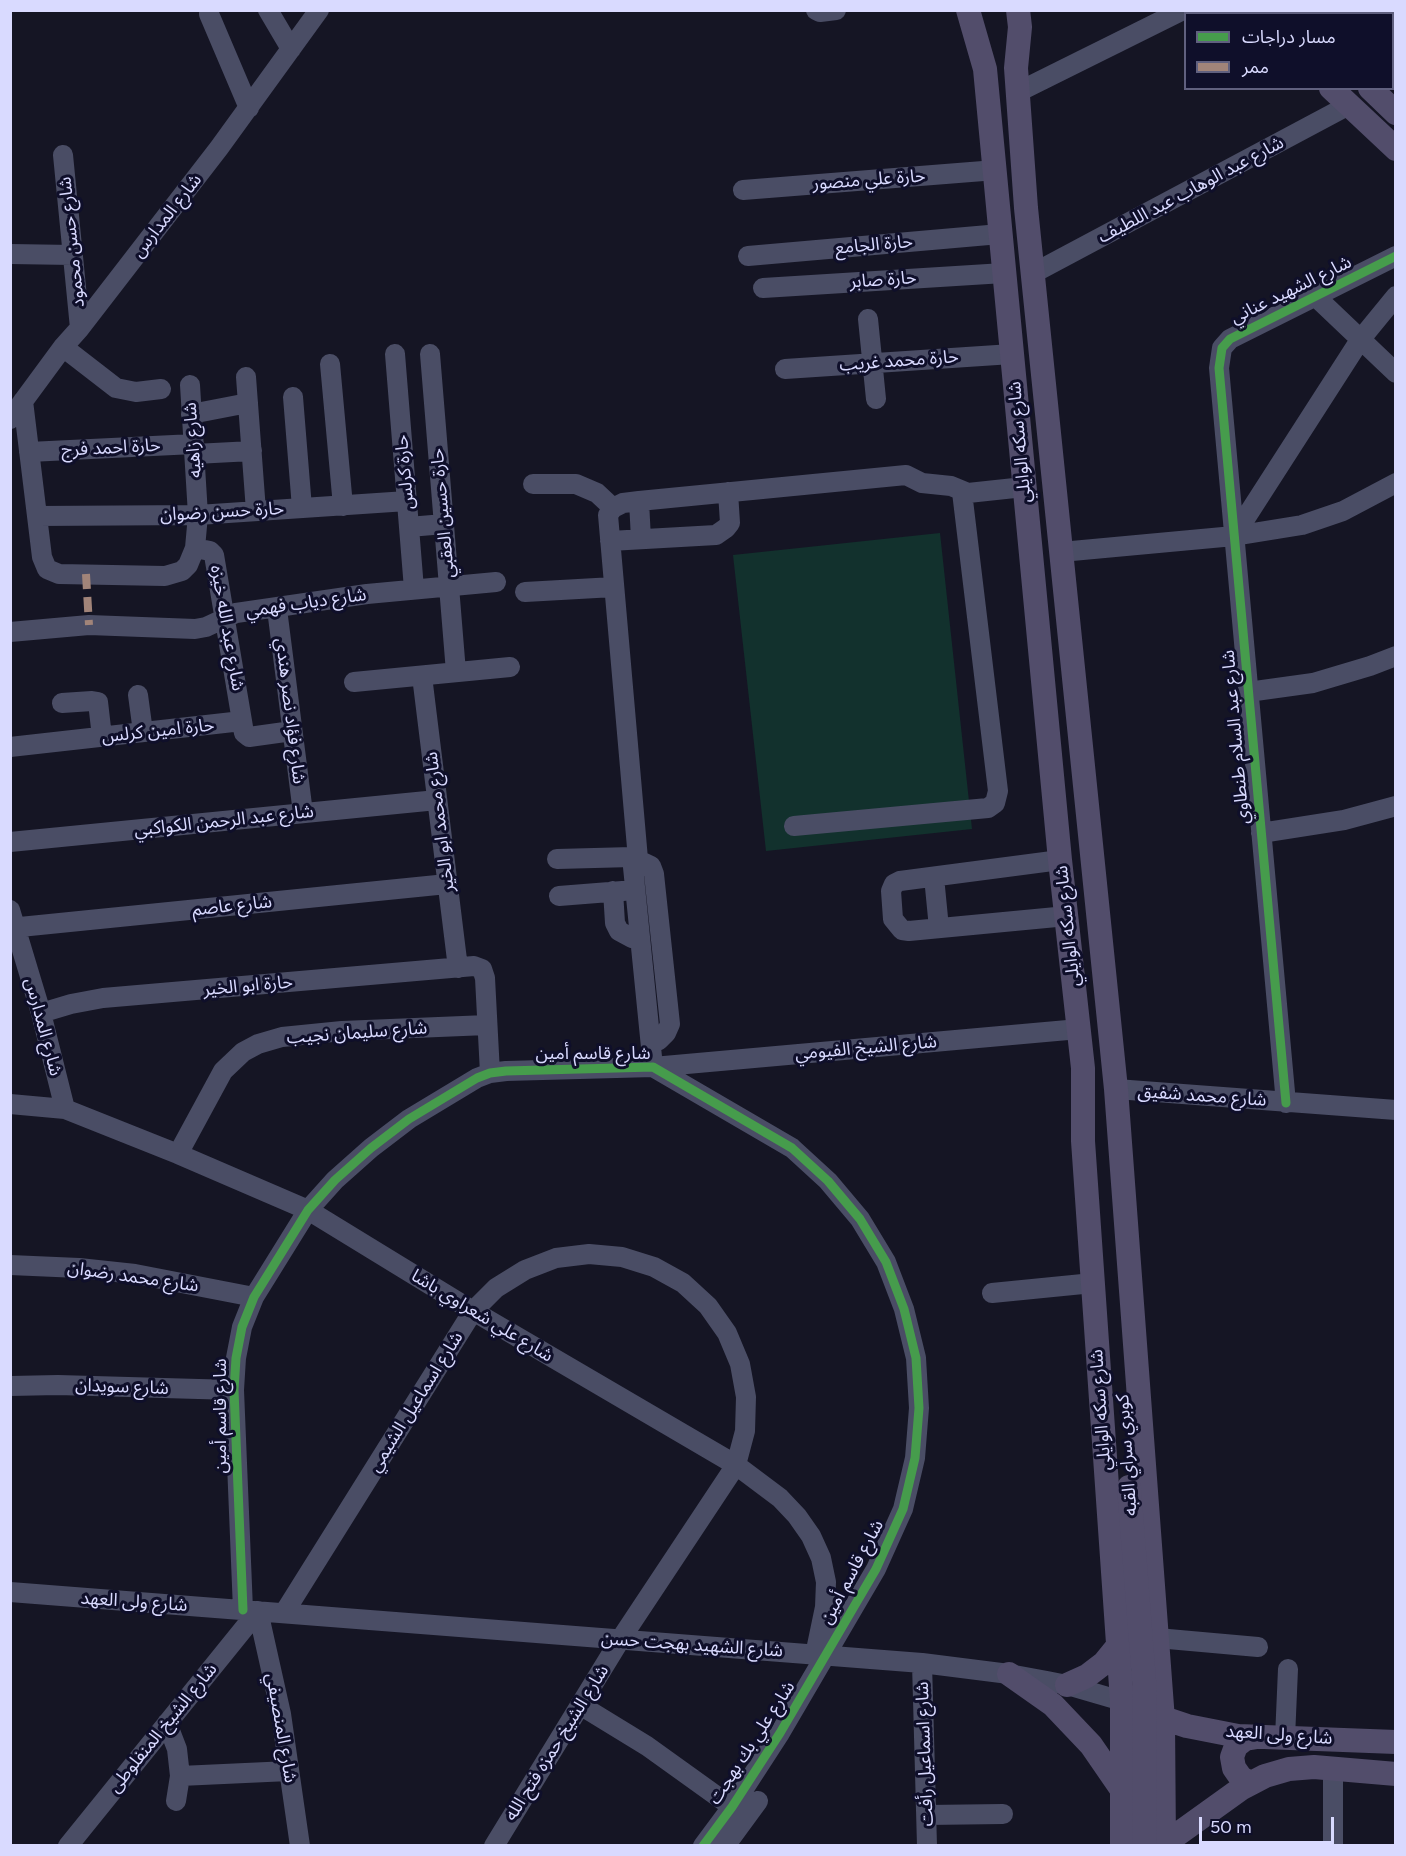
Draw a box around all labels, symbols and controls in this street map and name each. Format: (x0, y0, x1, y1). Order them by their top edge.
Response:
legend (1184, 12, 1394, 90)
text: مسار دراجات (1242, 26, 1336, 48)
text: ممر (1242, 56, 1269, 78)
street label: شارع عبد الوهاب عبد اللطيف (1095, 132, 1287, 248)
street label: حارة علي منصور (812, 165, 926, 195)
street label: شارع المدارس (128, 170, 206, 262)
street label: شارع حسن محمود (54, 176, 90, 308)
street label: حارة الجامع (834, 231, 914, 259)
street label: شارع الشهيد عناني (1227, 251, 1355, 329)
street label: حارة صابر (849, 267, 917, 293)
street label: حارة محمد غريب (839, 346, 959, 376)
street label: شارع سكه الوايلي (1004, 380, 1036, 504)
street label: شارع زاهيه (180, 401, 206, 479)
street label: حارة كرلس (391, 434, 419, 510)
street label: حارة احمد فرج (61, 435, 161, 461)
street label: حارة حسين العقبي (427, 447, 459, 579)
street label: حارة حسن رضوان (159, 498, 285, 526)
street label: شارع عبد الله خيزه (205, 563, 249, 693)
street label: شارع دياب فهمي (244, 584, 368, 622)
street label: شارع فؤاد نصر هندي (270, 637, 310, 785)
street label: شارع عبد السلام طنطاوي (1218, 649, 1254, 825)
street label: حارة امين كرلس (101, 714, 215, 748)
street label: شارع محمد ابو الخير (421, 751, 459, 893)
street label: شارع عبد الرحمن الكواكبي (133, 801, 315, 841)
street label: شارع سكه الوايلي (1051, 864, 1085, 988)
street label: شارع عاصم (191, 891, 273, 921)
street label: حارة ابو الخير (202, 971, 294, 1001)
street label: شارع المدارس (20, 976, 66, 1078)
street label: شارع سليمان نجيب (286, 1017, 428, 1049)
street label: شارع الشيخ الفيومي (794, 1031, 938, 1065)
street label: شارع قاسم أمين (535, 1043, 651, 1065)
street label: شارع محمد شفيق (1137, 1081, 1267, 1111)
street label: شارع محمد رضوان (66, 1257, 200, 1297)
street label: شارع علي شعراوي باشا (407, 1265, 557, 1367)
street label: شارع اسماعيل الشيمي (364, 1328, 468, 1476)
street label: شارع سكه الوايلي (1086, 1349, 1116, 1471)
street label: شارع قاسم أمين (210, 1358, 232, 1474)
street label: شارع سويدان (75, 1375, 169, 1399)
street label: كوبري سراي القبه (1112, 1393, 1142, 1517)
street label: شارع قاسم أمين (815, 1516, 889, 1628)
street label: شارع ولى العهد (80, 1587, 188, 1617)
street label: شارع الشهيد بهجت حسن (600, 1628, 784, 1662)
street label: شارع الشيخ المنفلوطى (104, 1659, 222, 1797)
street label: شارع الشيخ حمزه فتح الله (500, 1661, 614, 1825)
street label: شارع المنصيفي (261, 1671, 301, 1785)
street label: شارع علي بك بهجت (704, 1677, 800, 1809)
street label: شارع اسماعيل رأفت (912, 1681, 938, 1827)
street label: شارع ولى العهد (1225, 1720, 1333, 1750)
scale bar (1202, 1805, 1337, 1843)
text: 50 m (1210, 1816, 1252, 1838)

